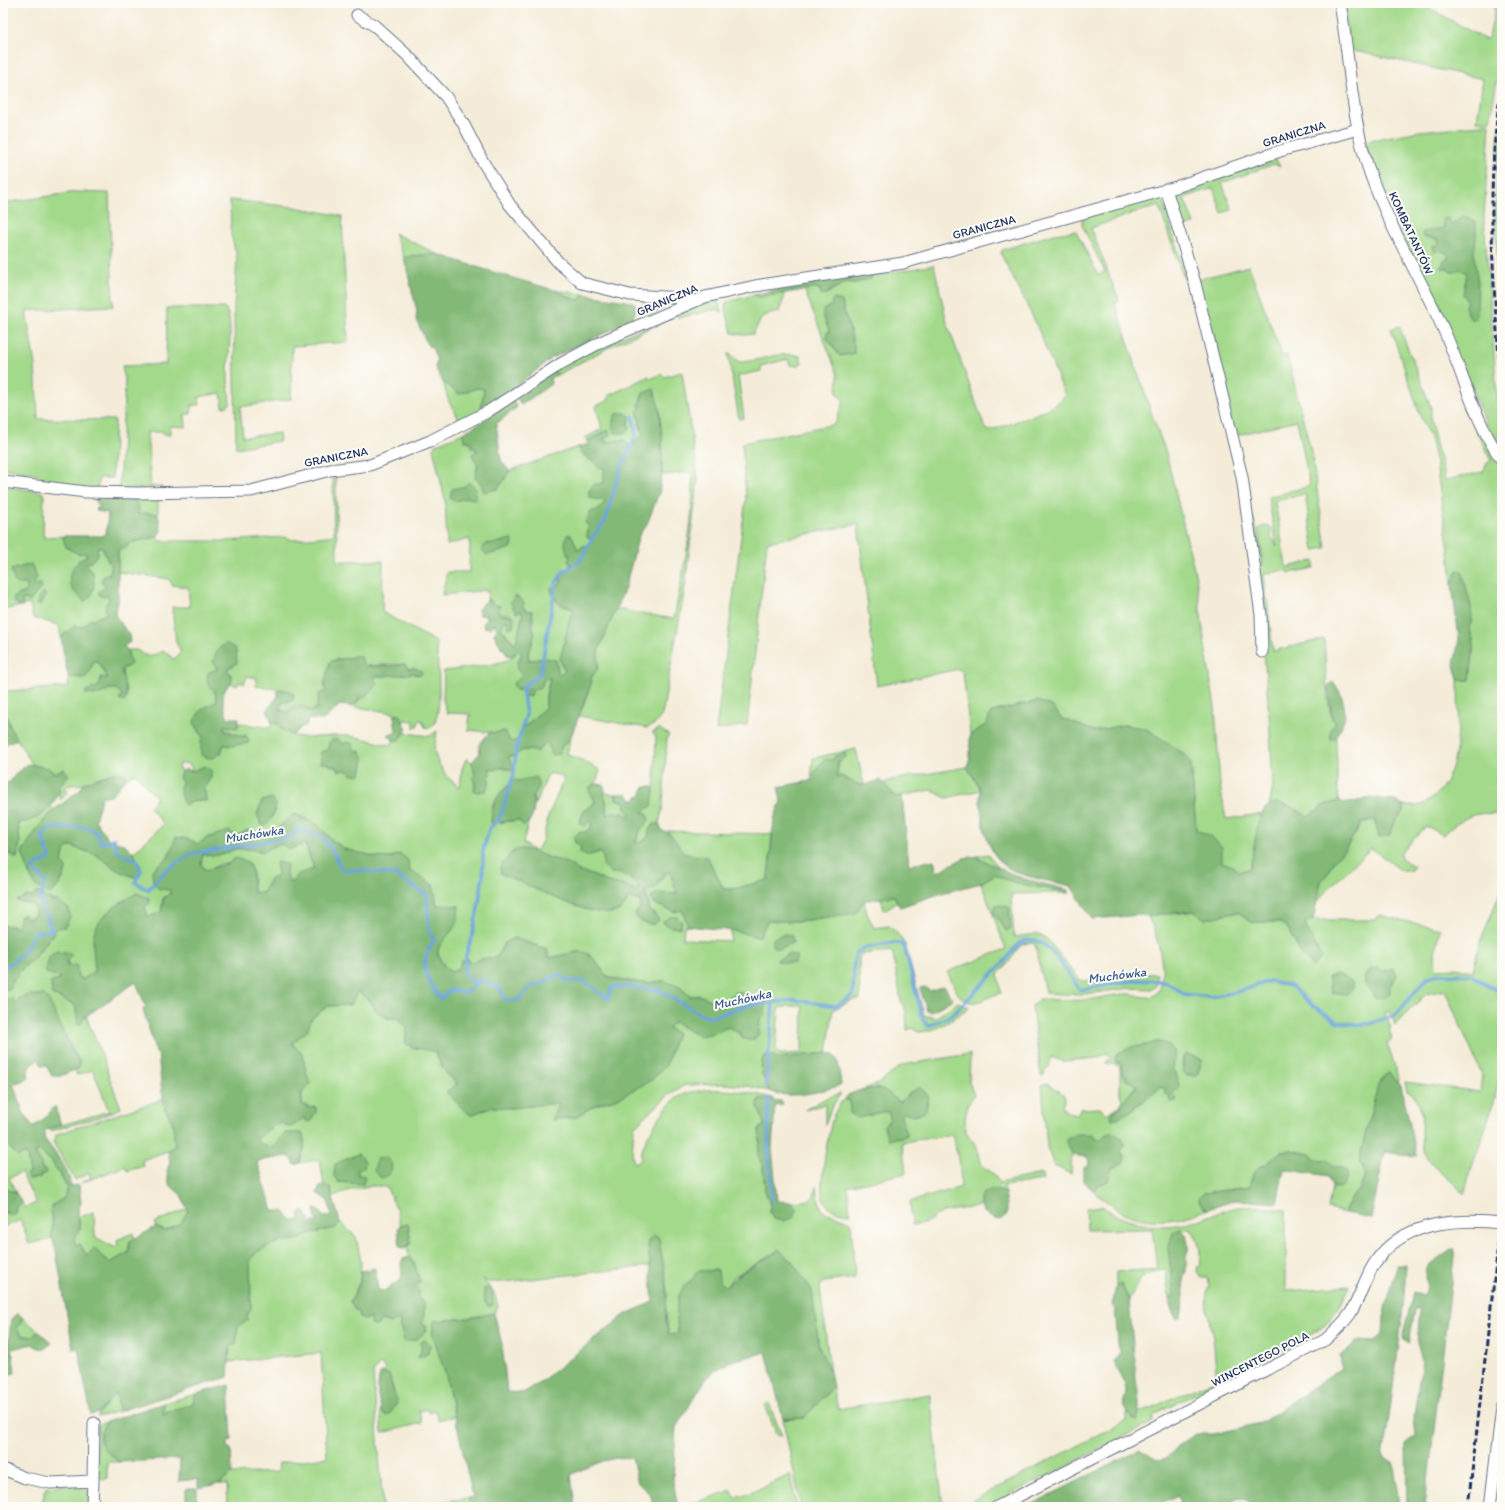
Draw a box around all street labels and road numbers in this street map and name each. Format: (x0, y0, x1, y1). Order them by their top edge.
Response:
street label: GRANICZNA (1261, 118, 1327, 150)
street label: KOMBATANTÓW (1386, 189, 1436, 277)
street label: GRANICZNA (951, 212, 1017, 242)
street label: GRANICZNA (634, 281, 700, 319)
street label: GRANICZNA (303, 444, 370, 470)
street label: WINCENTEGO POLA (1209, 1328, 1311, 1390)

